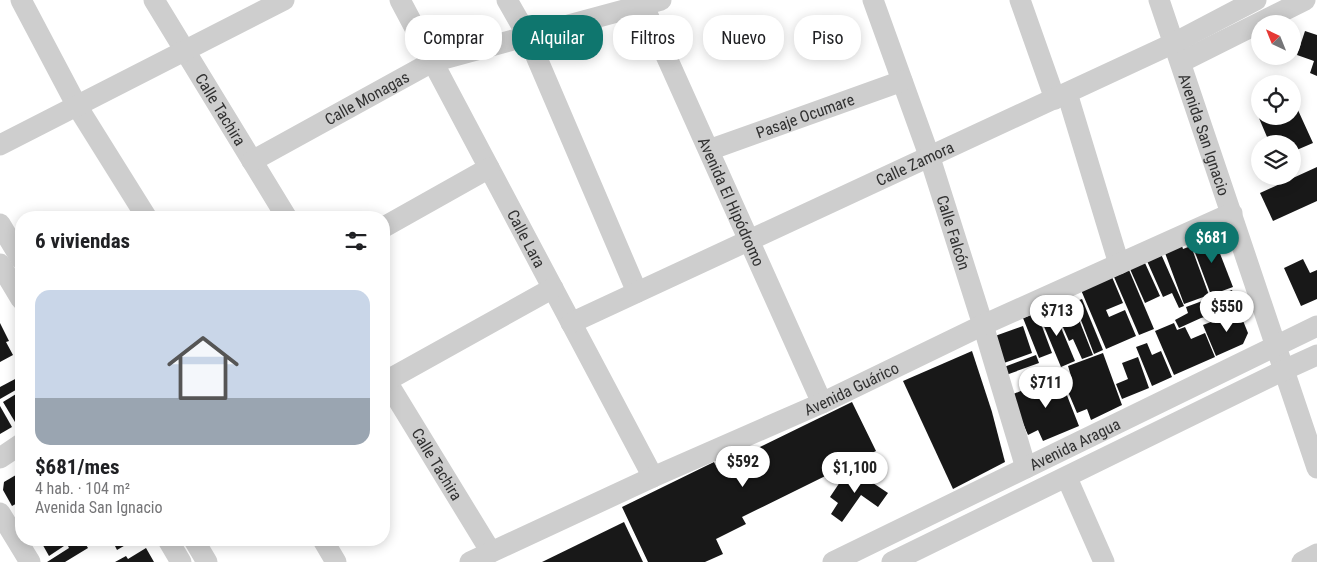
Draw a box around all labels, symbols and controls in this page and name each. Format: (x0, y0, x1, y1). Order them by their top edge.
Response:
chip: Comprar (405, 15, 502, 60)
chip: Alquilar (512, 15, 603, 60)
chip: Filtros (613, 15, 693, 60)
chip: Nuevo (703, 15, 784, 60)
chip: Piso (794, 15, 861, 60)
north arrow (1251, 15, 1301, 65)
map controls (1251, 15, 1301, 185)
street label: Calle Monagas (321, 67, 413, 129)
street label: Calle Tachira (191, 70, 249, 149)
street label: Avenida San Ignacio (1175, 71, 1233, 198)
button: locate (1251, 75, 1301, 125)
street label: Pasaje Ocumare (754, 90, 857, 142)
street label: Avenida El Hipódromo (694, 134, 768, 269)
button: layers (1251, 135, 1301, 185)
street label: Calle Zamora (873, 138, 957, 190)
street label: Calle Falcón (932, 193, 974, 272)
street label: Calle Lara (503, 207, 549, 271)
pin: $681 (1182, 222, 1242, 264)
icon: filters (342, 227, 370, 255)
text: $681 (1196, 228, 1228, 247)
text: 6 viviendas (35, 229, 130, 253)
pin: $550 (1197, 290, 1257, 333)
pin: $713 (1027, 294, 1087, 337)
text: $550 (1211, 297, 1243, 316)
text: $713 (1041, 301, 1073, 320)
icon: home (158, 323, 248, 413)
street label: Avenida Guárico (801, 358, 902, 420)
pin: $711 (1016, 366, 1076, 409)
text: $711 (1030, 373, 1062, 392)
street label: Avenida Aragua (1027, 414, 1123, 475)
street label: Calle Tachira (408, 425, 466, 504)
pin: $592 (713, 446, 773, 488)
text: $592 (727, 452, 759, 471)
pin: $1,100 (814, 452, 896, 494)
text: $681/mes (35, 455, 120, 479)
text: $1,100 (833, 458, 877, 477)
text: 4 hab. · 104 m² (35, 479, 130, 498)
text: Avenida San Ignacio (35, 498, 163, 517)

